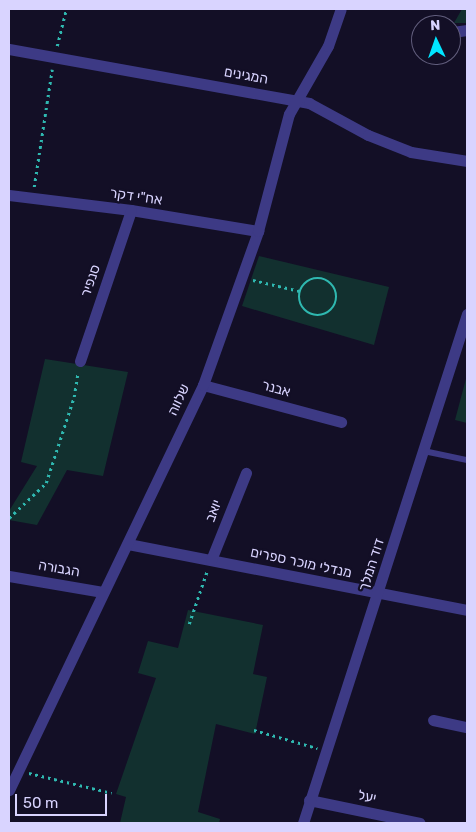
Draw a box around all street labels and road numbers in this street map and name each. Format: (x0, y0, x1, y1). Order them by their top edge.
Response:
street label: המגינים (223, 64, 269, 88)
street label: אח"י דקר (109, 185, 163, 209)
street label: סנפיר (78, 263, 104, 299)
street label: אבנר (260, 377, 292, 401)
street label: שלווה (164, 382, 194, 418)
street label: יואב (202, 497, 226, 525)
street label: דוד המלך (355, 536, 389, 594)
street label: מנדלי מוכר ספרים (249, 544, 353, 582)
street label: הגבורה (37, 557, 81, 581)
street label: יעל (356, 787, 378, 807)

